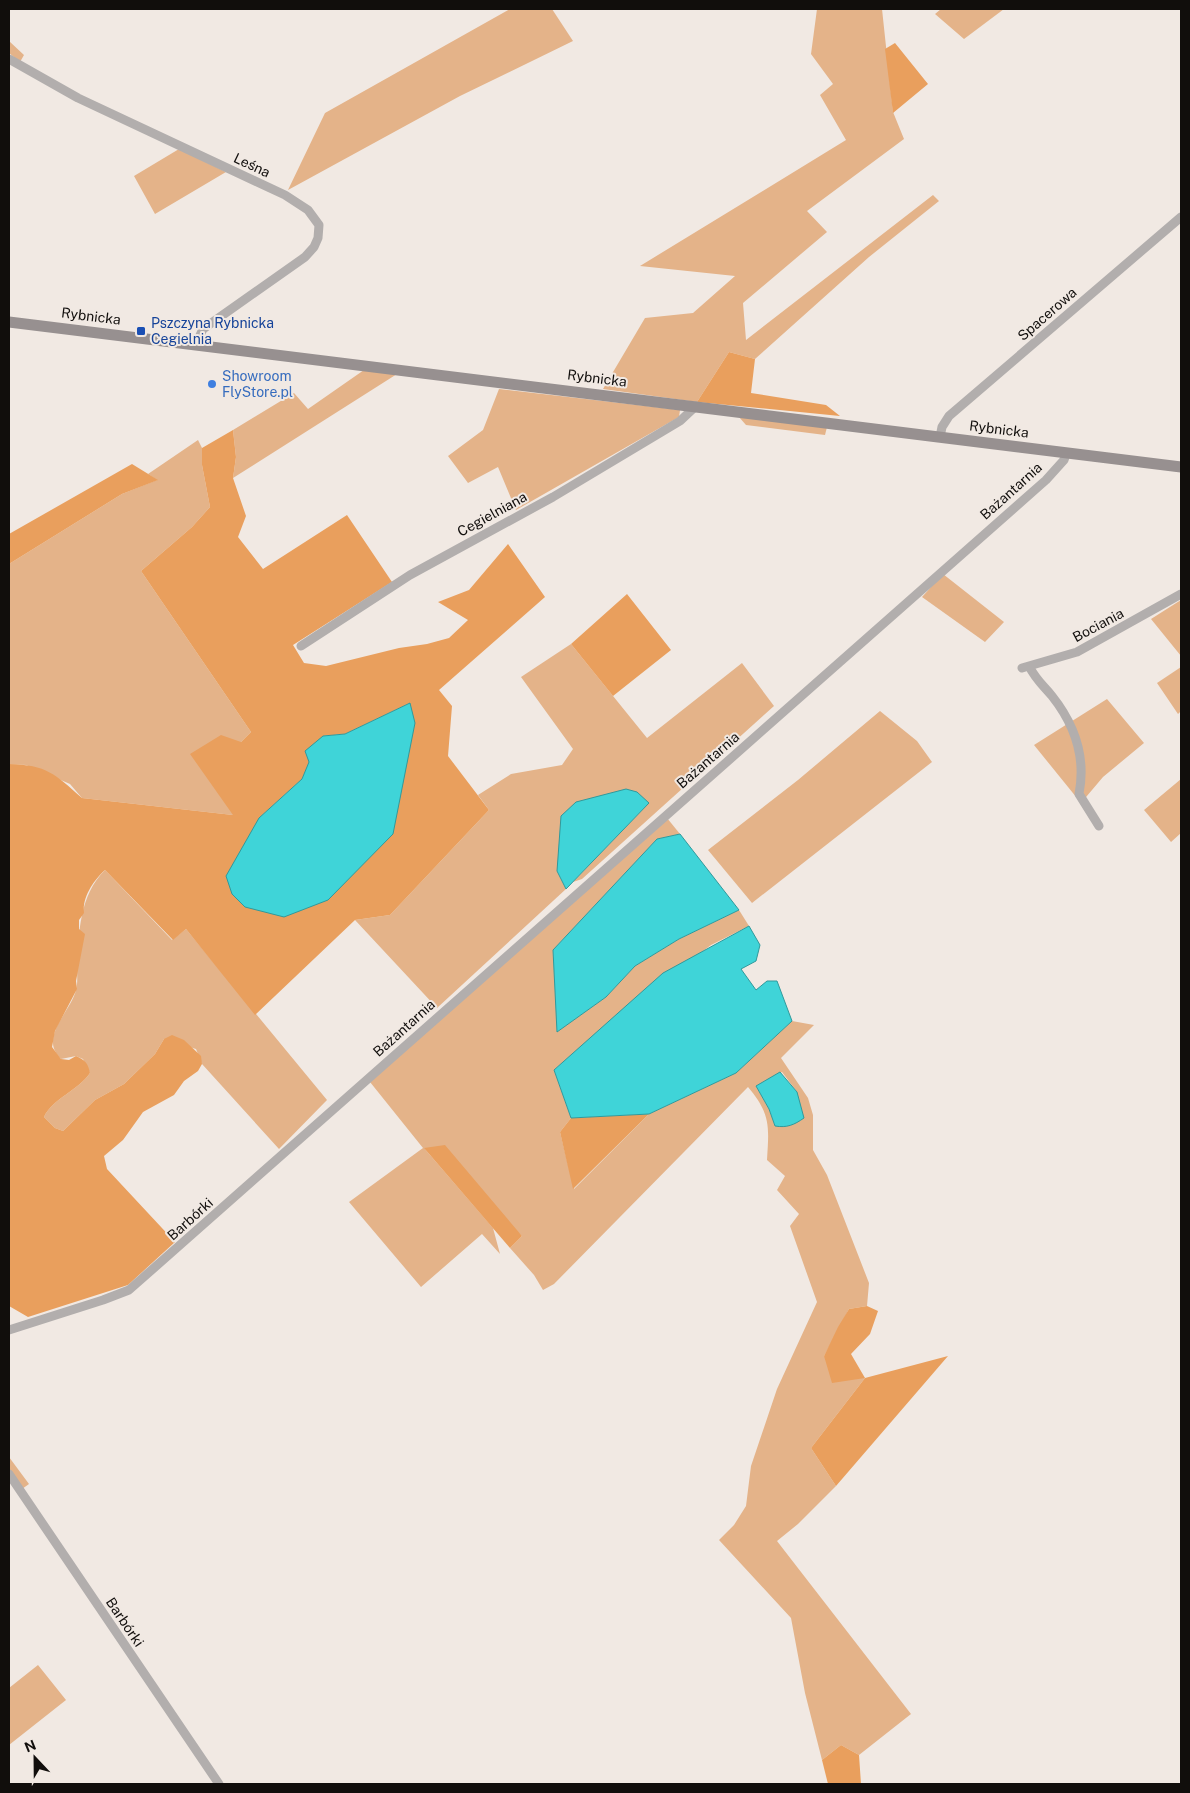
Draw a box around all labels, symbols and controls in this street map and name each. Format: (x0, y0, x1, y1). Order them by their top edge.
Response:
street label: Leśna (231, 150, 273, 180)
street label: Spacerowa (1014, 284, 1080, 344)
street label: Rybnicka (60, 304, 122, 328)
place label: Pszczyna Rybnicka Cegielnia (151, 315, 274, 347)
marker: Pszczyna Rybnicka Cegielnia (135, 325, 147, 337)
street label: Rybnicka (566, 366, 628, 390)
place label: Showroom FlyStore.pl (222, 368, 293, 400)
marker: Showroom FlyStore.pl (206, 378, 218, 390)
street label: Rybnicka (968, 417, 1030, 441)
street label: Bażantarnia (977, 459, 1045, 523)
street label: Cegielniana (455, 488, 529, 540)
street label: Bociania (1070, 605, 1126, 645)
street label: Bażantarnia (674, 729, 742, 791)
street label: Bażantarnia (370, 996, 438, 1060)
street label: Barbórki (164, 1194, 216, 1244)
street label: Barbórki (103, 1594, 147, 1650)
north arrow (10, 1733, 60, 1783)
text: N (22, 1736, 38, 1755)

